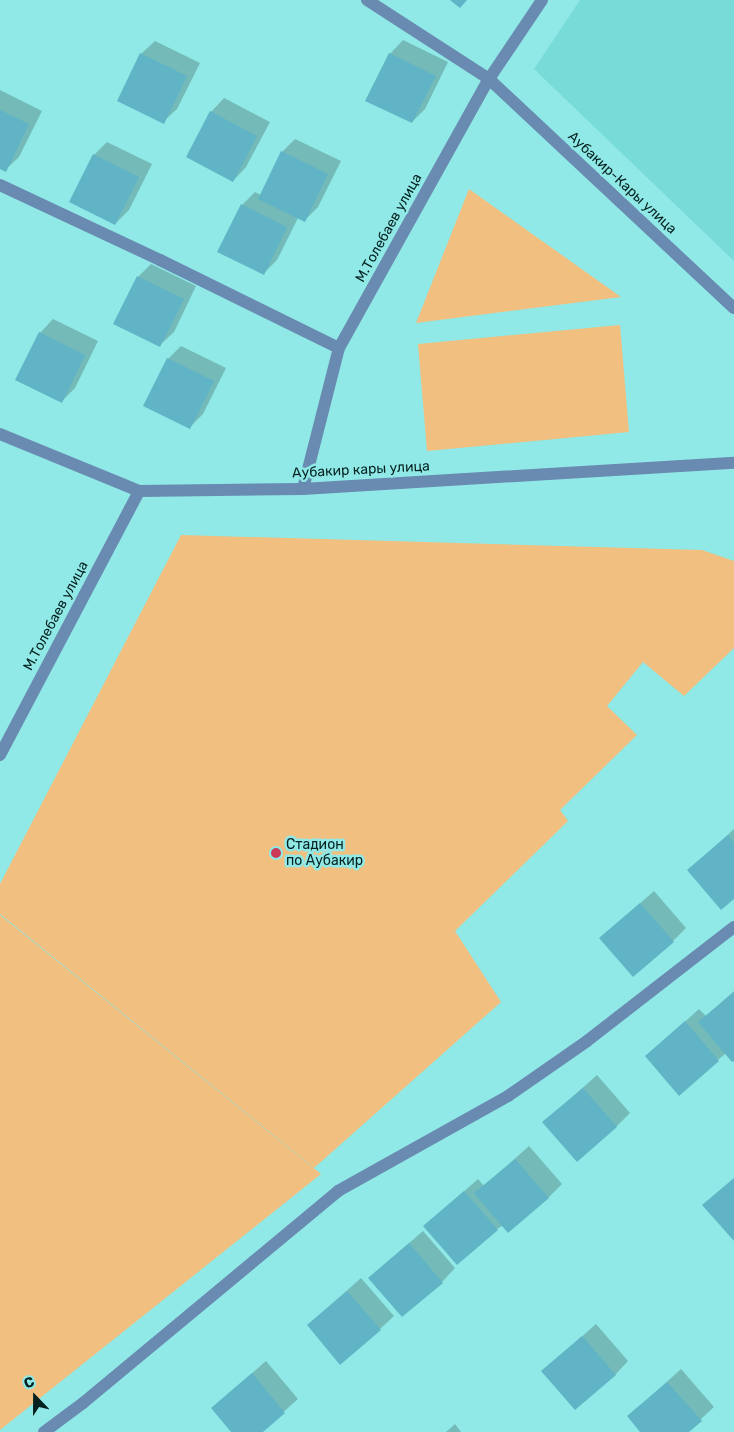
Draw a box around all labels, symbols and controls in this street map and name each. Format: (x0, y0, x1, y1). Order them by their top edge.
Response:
street label: Аубакир-Кары улица (564, 128, 680, 238)
street label: М.Толебаев улица (352, 171, 426, 285)
street label: Аубакир кары улица (292, 458, 430, 482)
street label: М.Толебаев улица (20, 558, 92, 674)
place label: Стадион по Аубакир (286, 837, 363, 870)
marker: Стадион по Аубакир (270, 847, 282, 859)
north arrow (10, 1372, 60, 1422)
text: С (21, 1373, 37, 1392)

